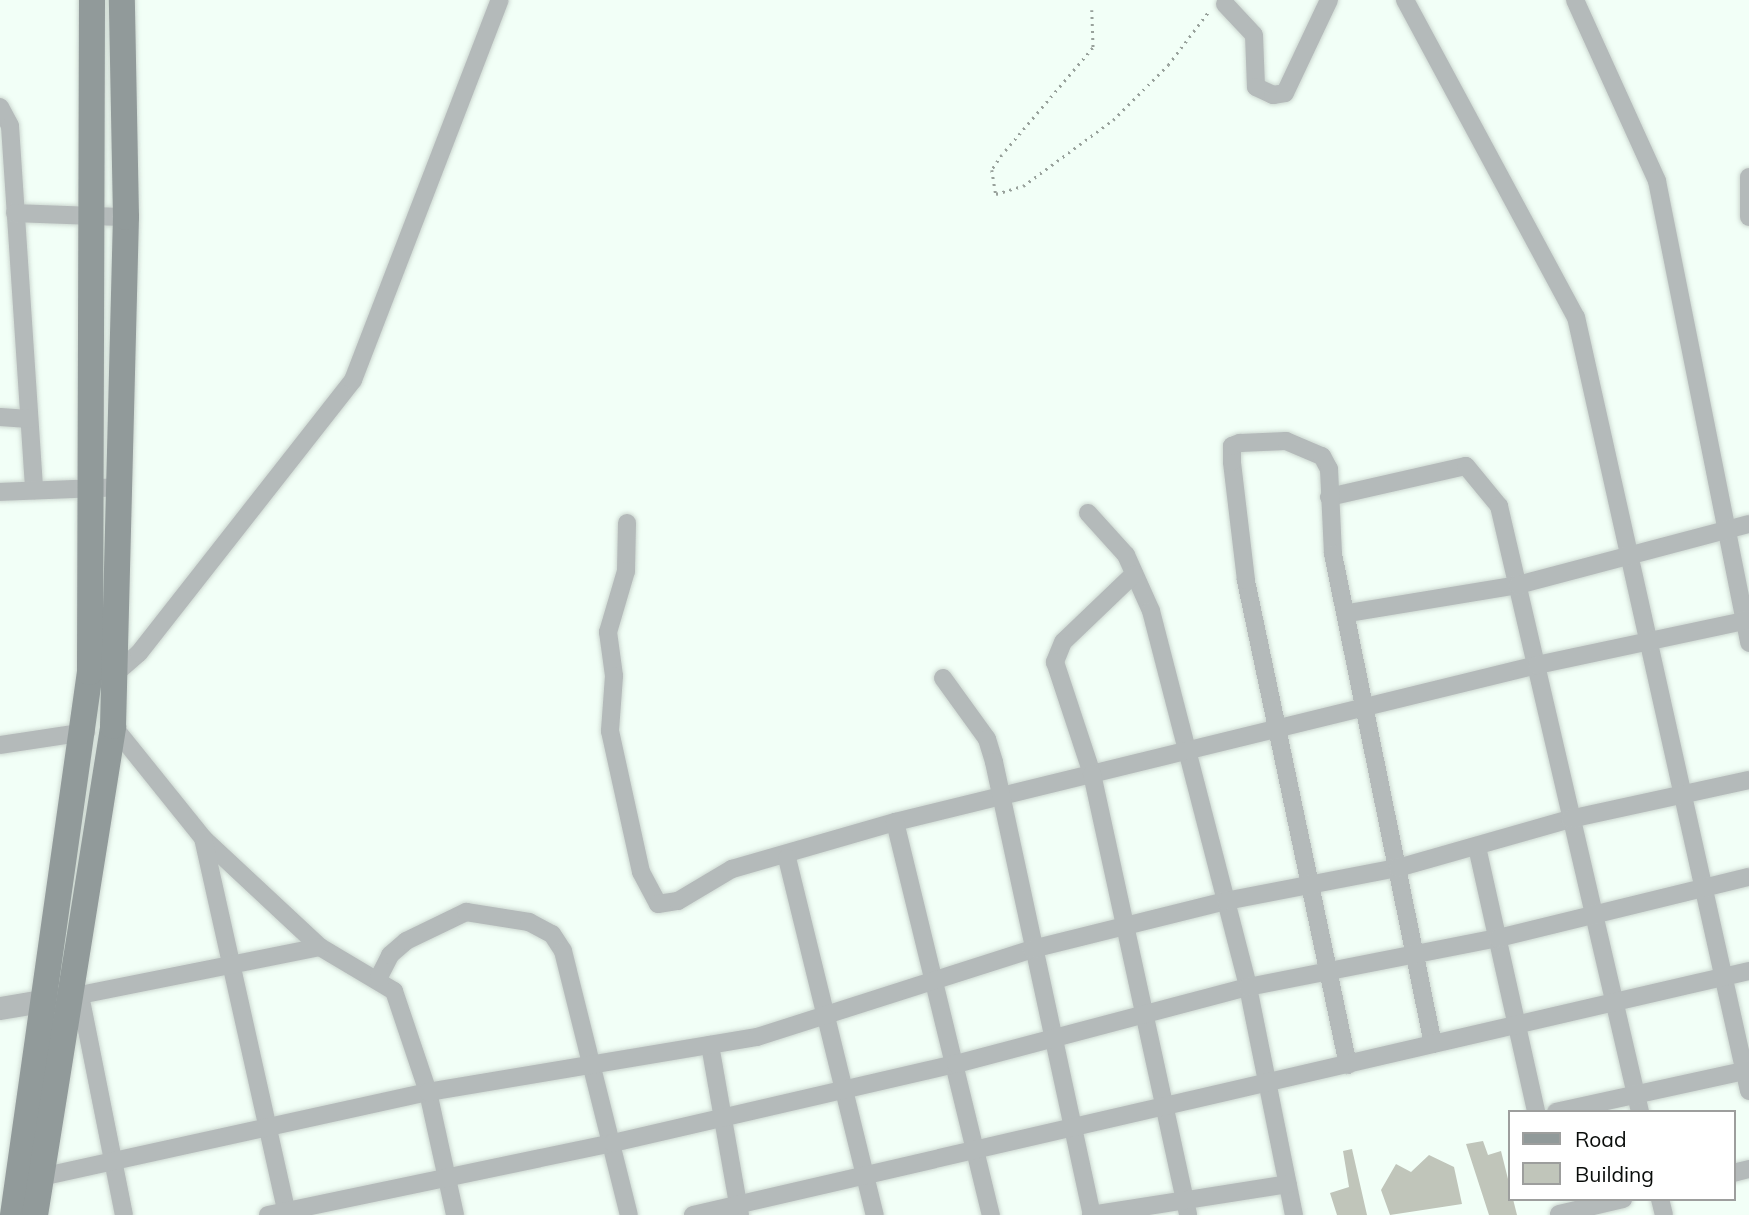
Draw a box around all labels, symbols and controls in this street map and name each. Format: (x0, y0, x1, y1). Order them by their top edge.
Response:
legend (1508, 1110, 1735, 1201)
text: Road (1575, 1126, 1626, 1152)
text: Building (1575, 1161, 1654, 1187)

